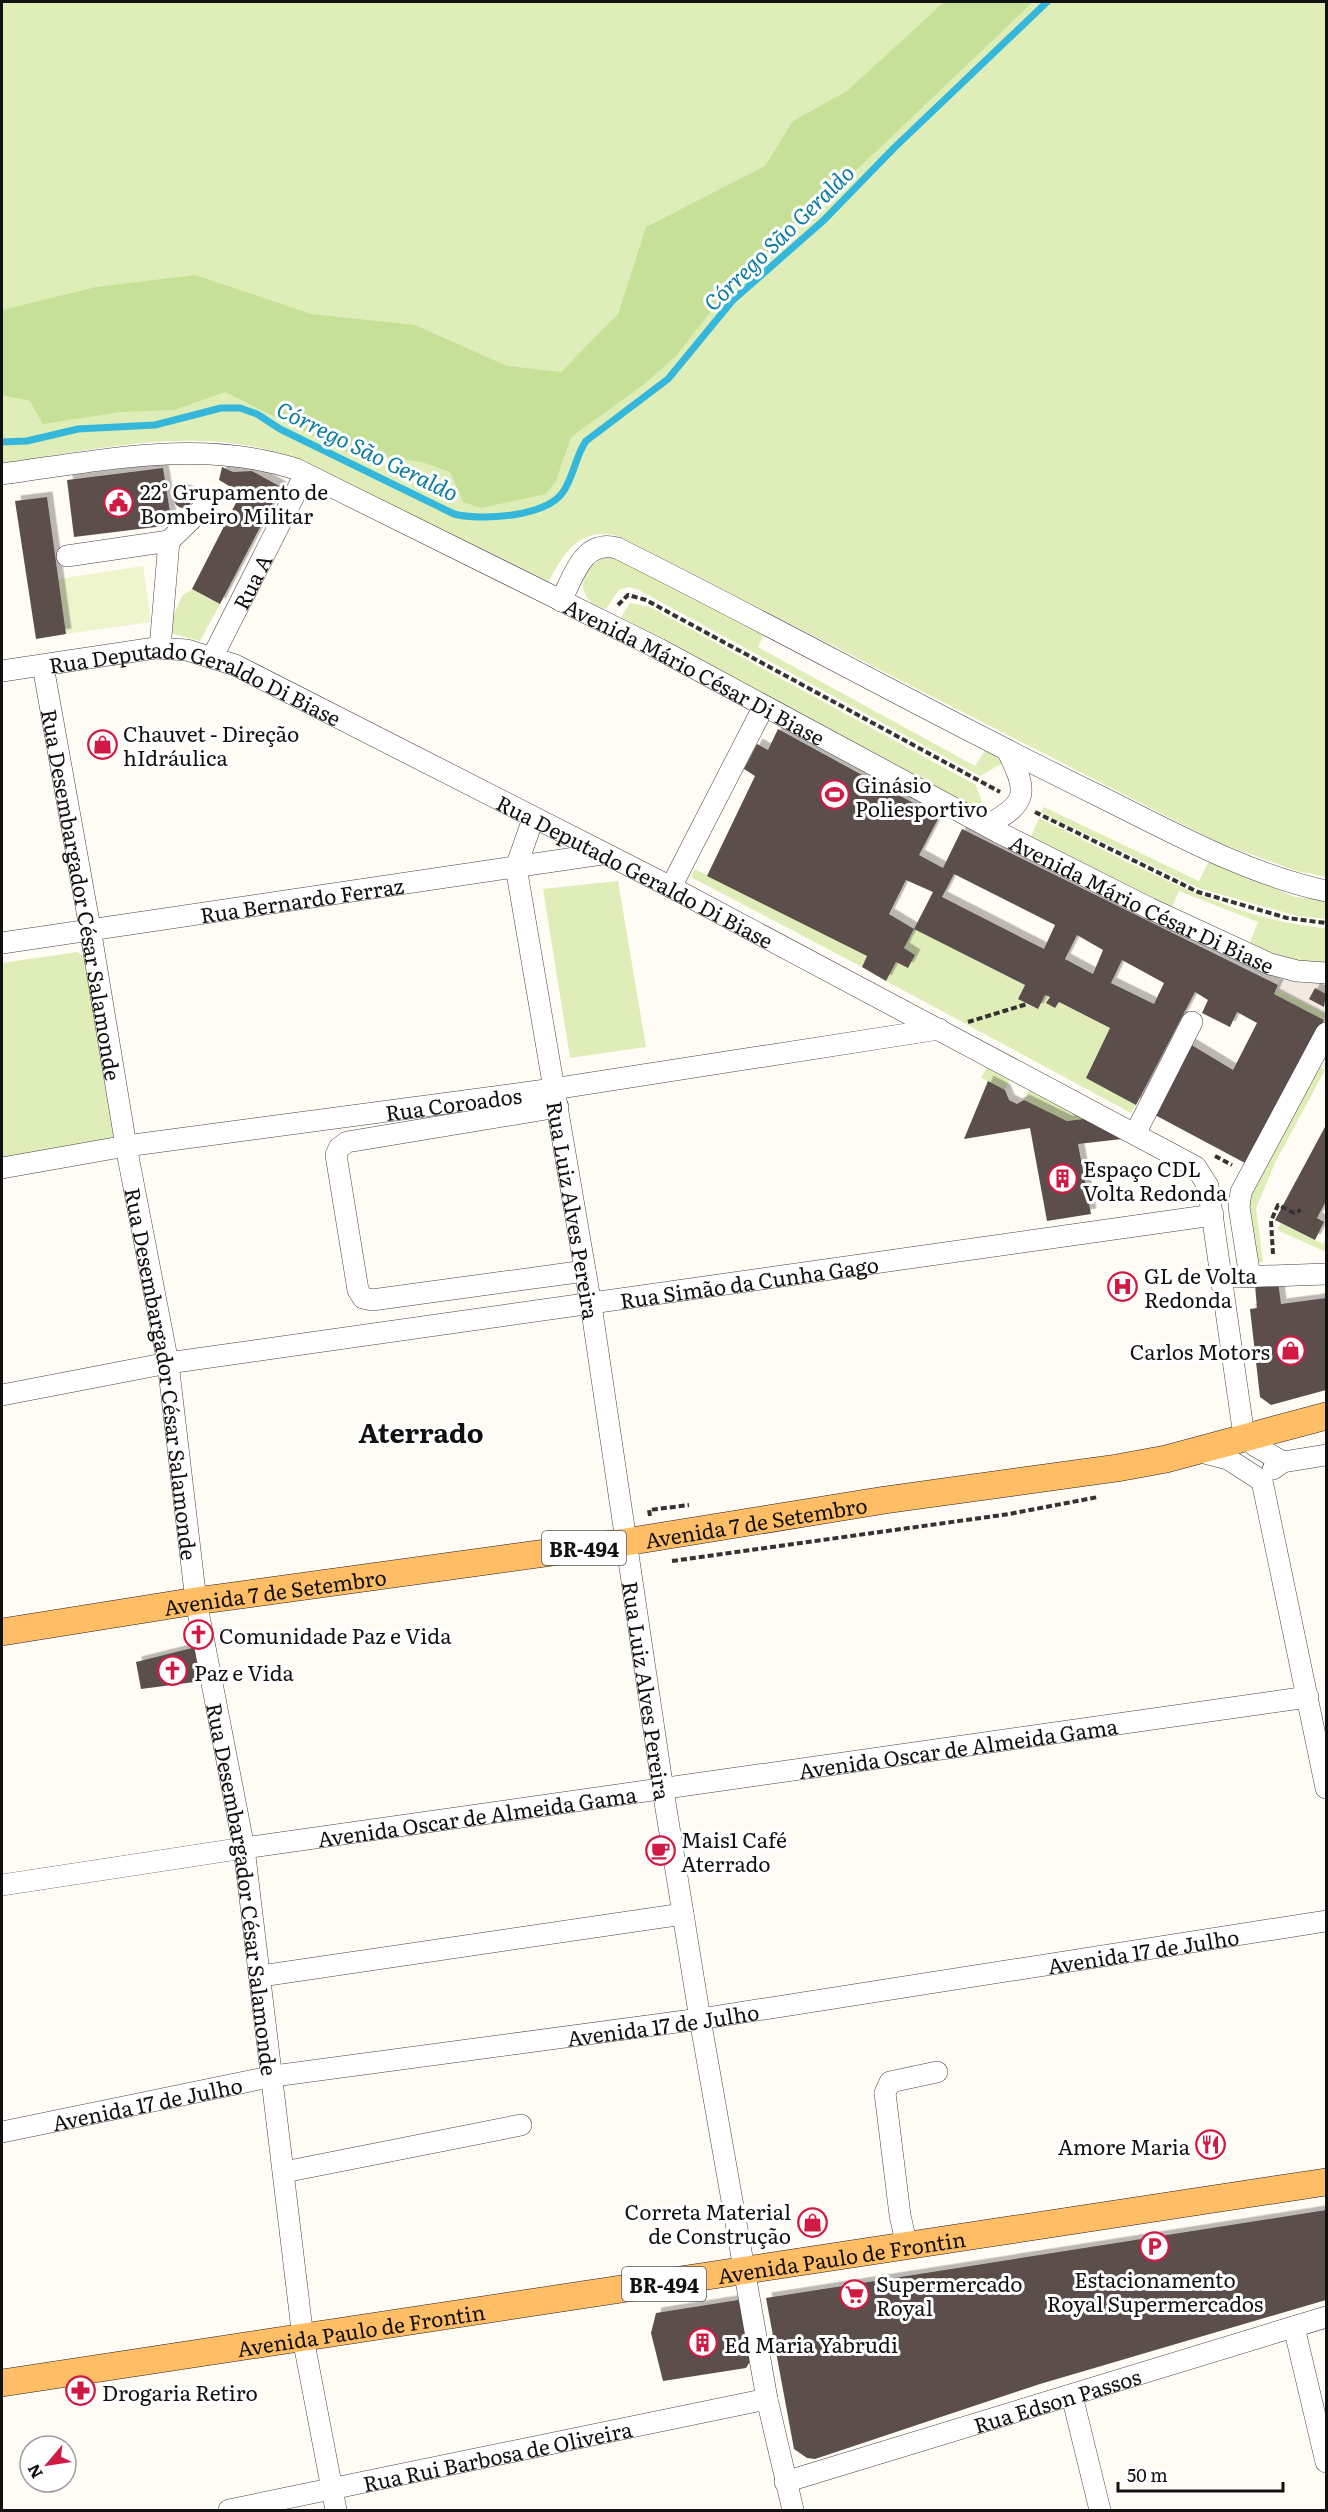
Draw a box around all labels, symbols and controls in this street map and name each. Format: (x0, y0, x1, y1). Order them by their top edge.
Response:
water label: Córrego São Geraldo (695, 156, 861, 318)
water label: Córrego São Geraldo (272, 392, 464, 508)
place label: 22° Grupamento de Bombeiro Militar (140, 475, 328, 530)
public building icon: 22° Grupamento de Bombeiro Militar (103, 486, 135, 518)
street label: Rua A (224, 547, 278, 614)
street label: Avenida Mário César Di Biase (560, 589, 831, 752)
street label: Rua Deputado Geraldo Di Biase (46, 632, 347, 732)
street label: Rua Desembargador César Salamonde (35, 706, 130, 1083)
place label: Chauvet - Direção hIdráulica (123, 717, 299, 772)
shop icon: Chauvet - Direção hIdráulica (86, 728, 118, 760)
place label: Ginásio Poliesportivo (855, 768, 988, 823)
sports icon: Ginásio Poliesportivo (818, 779, 850, 811)
street label: Rua Deputado Geraldo Di Biase (492, 786, 779, 955)
street label: Avenida Mário César Di Biase (1005, 825, 1280, 980)
street label: Rua Bernardo Ferraz (198, 868, 406, 929)
street label: Rua Coroados (383, 1078, 523, 1127)
street label: Rua Luiz Alves Pereira (541, 1098, 609, 1322)
place label: Espaço CDL Volta Redonda (1083, 1152, 1228, 1207)
building icon: Espaço CDL Volta Redonda (1046, 1163, 1078, 1195)
street label: Rua Desembargador César Salamonde (119, 1185, 207, 1562)
street label: Rua Simão da Cunha Gago (618, 1247, 881, 1314)
place label: GL de Volta Redonda (1144, 1259, 1258, 1314)
hospital icon: GL de Volta Redonda (1107, 1270, 1139, 1302)
shop icon: Carlos Motors (1275, 1334, 1307, 1366)
place label: Carlos Motors (1130, 1335, 1270, 1366)
district label: Aterrado (358, 1411, 484, 1451)
street label: Avenida 7 de Setembro (642, 1488, 869, 1554)
road number: BR-494 (542, 1531, 626, 1565)
street label: Avenida 7 de Setembro (161, 1560, 388, 1621)
street label: Rua Luiz Alves Pereira (617, 1579, 680, 1803)
church icon: Comunidade Paz e Vida (182, 1618, 214, 1650)
place label: Comunidade Paz e Vida (219, 1619, 452, 1650)
church icon: Paz e Vida (157, 1655, 189, 1687)
place label: Paz e Vida (194, 1656, 295, 1687)
street label: Rua Desembargador César Salamonde (201, 1700, 287, 2077)
street label: Avenida Oscar de Almeida Gama (796, 1709, 1120, 1785)
street label: Avenida Oscar de Almeida Gama (315, 1777, 639, 1853)
place label: Mais1 Café Aterrado (681, 1823, 787, 1878)
cafe icon: Mais1 Café Aterrado (644, 1834, 676, 1866)
street label: Avenida 17 de Julho (1045, 1919, 1241, 1980)
street label: Avenida 17 de Julho (565, 1995, 761, 2052)
street label: Avenida 17 de Julho (49, 2067, 245, 2137)
restaurant icon: Amore Maria (1195, 2129, 1227, 2161)
place label: Amore Maria (1058, 2130, 1191, 2161)
place label: Correta Material de Construção (625, 2195, 791, 2250)
shop icon: Correta Material de Construção (796, 2206, 828, 2238)
street label: Avenida Paulo de Frontin (715, 2221, 968, 2290)
parking icon: Estacionamento Royal Supermercados (1139, 2231, 1171, 2263)
place label: Estacionamento Royal Supermercados (1047, 2263, 1263, 2318)
road number: BR-494 (622, 2267, 706, 2301)
place label: Supermercado Royal (876, 2267, 1023, 2322)
supermarket icon: Supermercado Royal (839, 2278, 871, 2310)
street label: Avenida Paulo de Frontin (235, 2294, 487, 2363)
building icon: Ed Maria Yabrudi (687, 2327, 719, 2359)
place label: Ed Maria Yabrudi (724, 2328, 898, 2359)
street label: Rua Edson Passos (969, 2359, 1144, 2439)
pharmacy icon: Drogaria Retiro (65, 2375, 97, 2407)
place label: Drogaria Retiro (102, 2376, 258, 2407)
street label: Rua Rui Barbosa de Oliveira (360, 2412, 635, 2498)
north arrow (18, 2434, 78, 2494)
scale bar (1118, 2455, 1283, 2493)
text: N (20, 2460, 48, 2483)
text: 50 m (1127, 2461, 1168, 2488)

